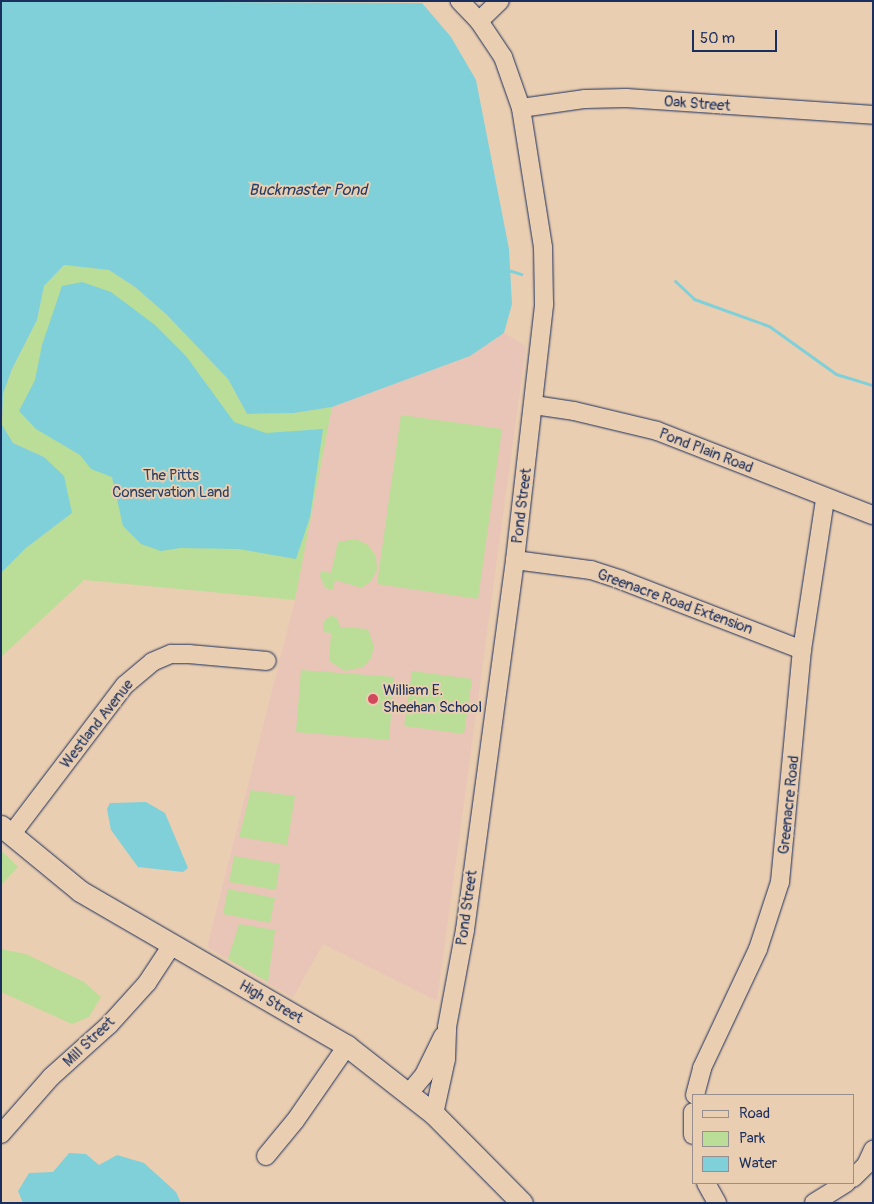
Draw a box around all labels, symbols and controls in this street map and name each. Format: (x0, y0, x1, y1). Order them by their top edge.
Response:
scale bar (694, 20, 779, 52)
text: 50 m (700, 29, 735, 48)
street label: Oak Street (663, 93, 731, 115)
water label: Buckmaster Pond (249, 180, 367, 200)
street label: Pond Plain Road (656, 425, 756, 477)
park label: The Pitts Conservation Land (112, 466, 230, 501)
street label: Pond Street (508, 467, 536, 545)
street label: Greenacre Road Extension (595, 565, 755, 639)
street label: Westland Avenue (57, 676, 137, 772)
place label: William E. Sheehan School (383, 681, 482, 716)
marker: William E. Sheehan School (367, 693, 379, 705)
street label: Greenacre Road (775, 755, 803, 855)
street label: Pond Street (453, 869, 481, 947)
street label: High Street (236, 976, 306, 1028)
street label: Mill Street (60, 1013, 118, 1071)
legend (692, 1094, 854, 1184)
text: Road (739, 1104, 770, 1123)
text: Park (739, 1129, 765, 1148)
text: Water (739, 1154, 777, 1173)

